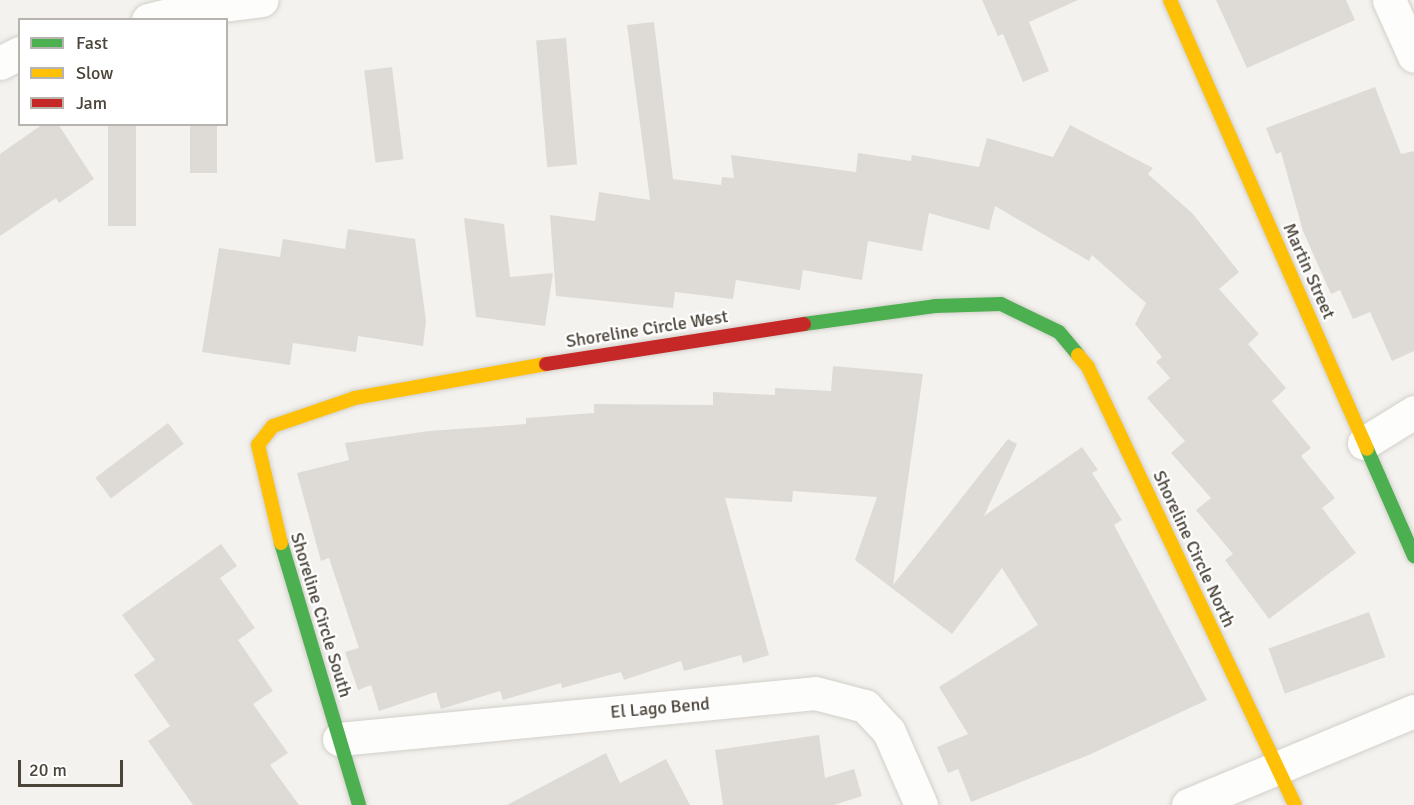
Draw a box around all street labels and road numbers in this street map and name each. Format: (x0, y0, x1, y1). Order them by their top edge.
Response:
street label: Martin Street (1278, 220, 1340, 322)
street label: Shoreline Circle West (564, 306, 730, 352)
street label: Shoreline Circle North (1148, 467, 1240, 631)
street label: Shoreline Circle South (286, 530, 356, 700)
street label: El Lago Bend (609, 693, 711, 723)

